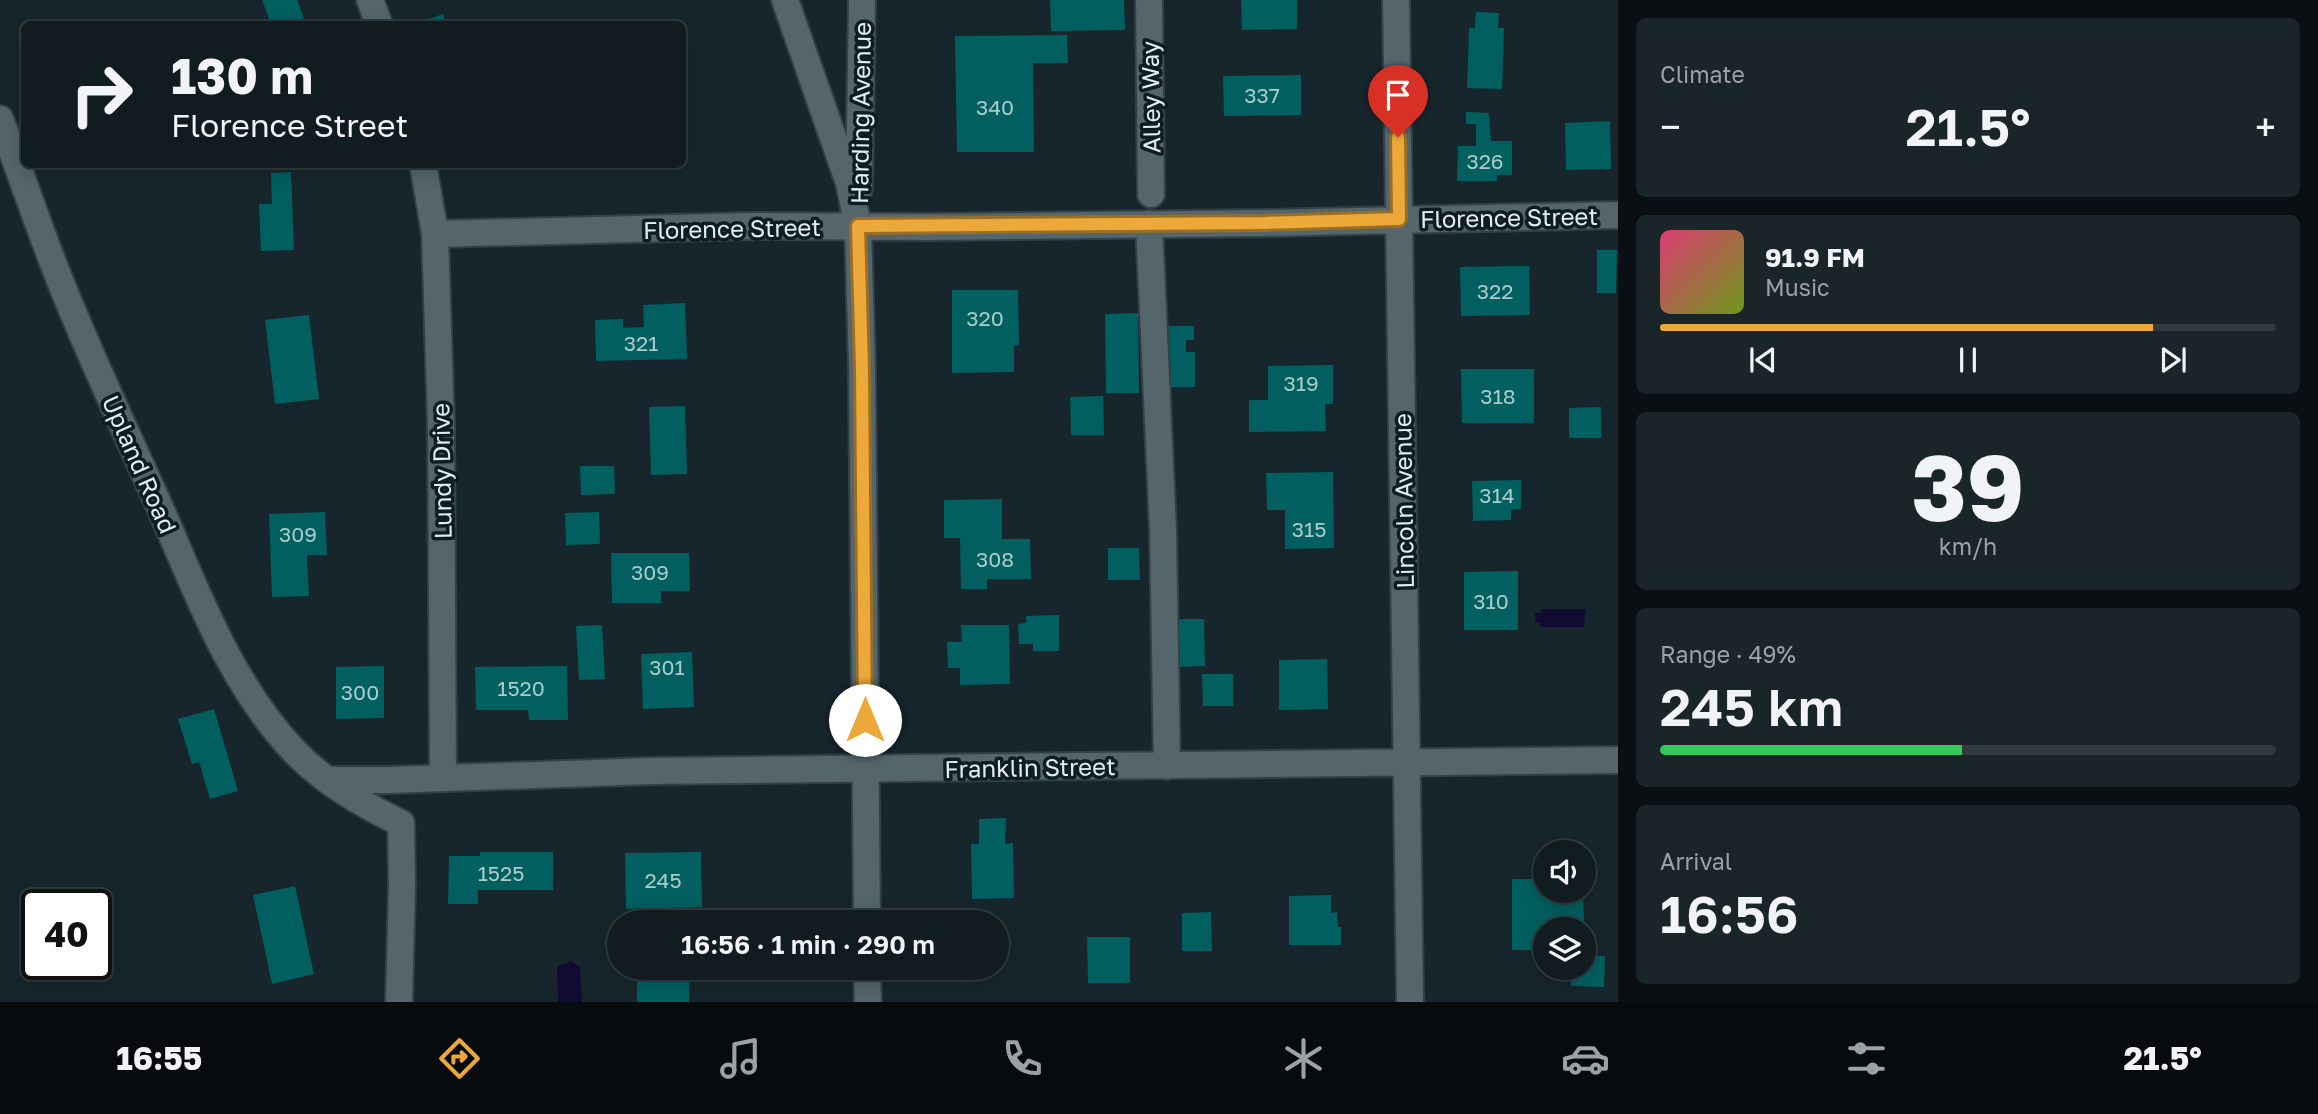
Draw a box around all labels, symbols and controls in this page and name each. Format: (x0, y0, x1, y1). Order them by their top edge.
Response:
street label: Harding Avenue (844, 22, 876, 204)
street label: Alley Way (1135, 41, 1165, 153)
text: 130 m (171, 46, 313, 105)
icon: right (56, 49, 147, 140)
text: Climate (1660, 60, 1745, 88)
pin (1368, 65, 1428, 137)
icon: arrive (1379, 76, 1417, 114)
house number: 337 (1244, 82, 1280, 108)
house number: 340 (976, 94, 1014, 120)
text: 21.5° (1906, 95, 2030, 157)
text: − (1660, 104, 1681, 149)
text: + (2255, 104, 2276, 149)
text: Florence Street (171, 106, 408, 144)
house number: 326 (1466, 148, 1504, 174)
street label: Florence Street (1420, 201, 1598, 233)
street label: Florence Street (643, 212, 821, 244)
text: 91.9 FM (1765, 242, 1865, 273)
text: Music (1765, 273, 1830, 301)
house number: 322 (1477, 278, 1513, 304)
house number: 320 (966, 305, 1004, 331)
house number: 321 (624, 330, 658, 356)
icon: previous (1744, 341, 1782, 379)
icon: pause (1949, 341, 1987, 379)
icon: next (2154, 341, 2192, 379)
house number: 319 (1283, 370, 1319, 396)
house number: 318 (1480, 383, 1516, 409)
street label: Upland Road (97, 391, 183, 537)
street label: Lundy Drive (425, 403, 457, 539)
street label: Lincoln Avenue (1387, 413, 1419, 589)
text: 39 (1911, 432, 2025, 541)
house number: 314 (1479, 482, 1515, 508)
house number: 315 (1292, 516, 1326, 542)
house number: 309 (279, 521, 317, 547)
text: km/h (1939, 532, 1997, 560)
house number: 308 (976, 546, 1014, 572)
house number: 309 (631, 559, 669, 585)
house number: 310 (1473, 588, 1509, 614)
text: Range · 49% (1660, 640, 1796, 668)
house number: 301 (649, 654, 685, 680)
house number: 1520 (497, 675, 545, 701)
text: 245 km (1660, 675, 1843, 737)
house number: 300 (341, 679, 379, 705)
position arrow (828, 683, 902, 757)
street label: Franklin Street (944, 751, 1116, 783)
map controls (1533, 840, 1596, 980)
button: sound (1533, 840, 1596, 903)
text: Arrival (1660, 847, 1732, 875)
house number: 1525 (478, 860, 524, 886)
house number: 245 (644, 867, 682, 893)
text: 16:56 (1660, 882, 1798, 944)
speed limit sign: 40 (21, 889, 112, 980)
button: layers (1533, 917, 1596, 980)
text: 16:56 · 1 min · 290 m (681, 929, 935, 960)
icon: directions (435, 1034, 484, 1083)
icon: music (716, 1034, 765, 1083)
icon: phone (998, 1034, 1047, 1083)
icon: climate (1279, 1034, 1328, 1083)
icon: car (1561, 1034, 1610, 1083)
icon: filters (1842, 1034, 1891, 1083)
text: 16:55 (116, 1039, 202, 1077)
text: 21.5° (2123, 1039, 2202, 1077)

